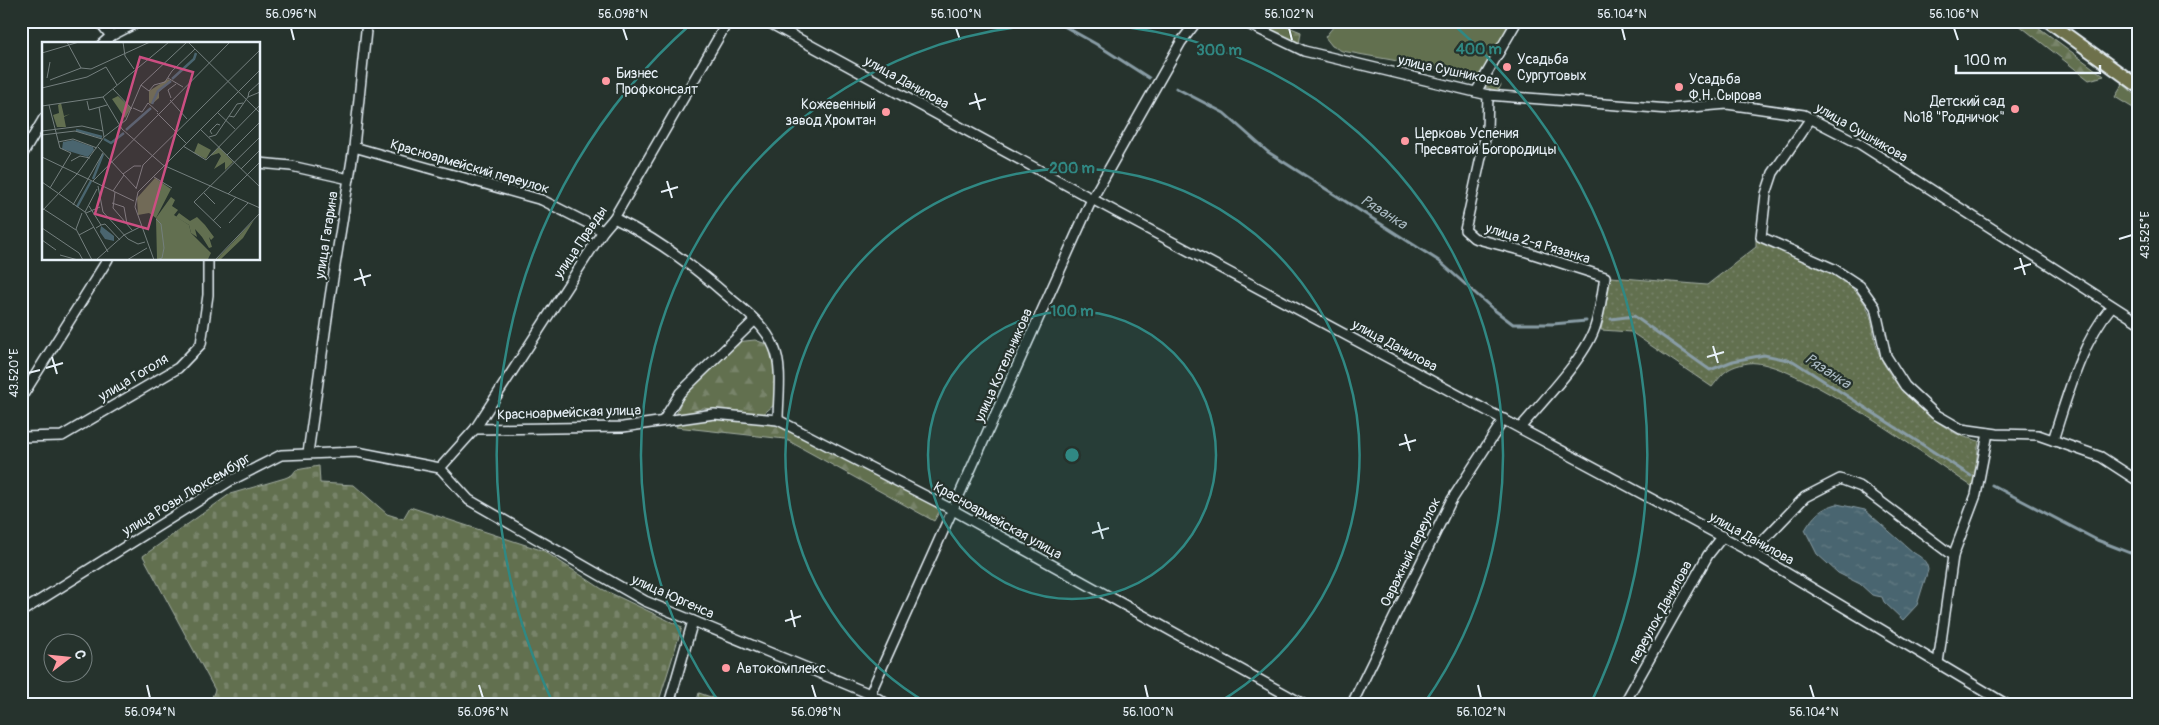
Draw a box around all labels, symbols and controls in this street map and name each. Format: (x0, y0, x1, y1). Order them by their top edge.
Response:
text: 56.096°N (266, 7, 316, 22)
text: 56.098°N (598, 7, 648, 22)
text: 56.100°N (931, 7, 981, 22)
text: 56.102°N (1264, 7, 1314, 22)
text: 56.104°N (1597, 7, 1647, 22)
text: 56.106°N (1929, 7, 1979, 22)
text: 400 m (1456, 40, 1502, 59)
text: 300 m (1196, 41, 1242, 60)
inset map (42, 42, 260, 260)
scale bar (1956, 42, 2100, 74)
street label: улица Сушникова (1395, 51, 1501, 90)
place label: Усадьба Сургутовых (1517, 51, 1586, 84)
text: 100 m (1964, 51, 2007, 70)
street label: улица Данилова (861, 52, 952, 113)
marker: Усадьба Сургутовых (1501, 61, 1513, 73)
place label: Бизнес Профконсалт (616, 65, 698, 98)
place label: Усадьба Ф.Н. Сырова (1689, 71, 1762, 104)
marker: Бизнес Профконсалт (600, 75, 612, 87)
marker: Усадьба Ф.Н. Сырова (1673, 81, 1685, 93)
place label: Детский сад №18 "Родничок" (1903, 93, 2006, 126)
place label: Кожевенный завод Хромтан (786, 96, 876, 129)
street label: улица Сушникова (1812, 99, 1911, 166)
marker: Детский сад №18 "Родничок" (2009, 103, 2021, 115)
marker: Кожевенный завод Хромтан (880, 106, 892, 118)
place label: Церковь Успения Пресвятой Богородицы (1415, 125, 1557, 158)
marker: Церковь Успения Пресвятой Богородицы (1399, 135, 1411, 147)
street label: Красноармейский переулок (388, 136, 551, 197)
text: 200 m (1049, 159, 1095, 178)
street label: улица Гагарина (311, 190, 342, 281)
water label: Рязанка (1357, 191, 1411, 235)
street label: улица Правды (549, 203, 611, 283)
text: 43.525°E (2138, 211, 2153, 259)
street label: улица 2-я Рязанка (1482, 219, 1592, 268)
text: 100 m (1051, 302, 1093, 321)
street label: улица Котельникова (970, 306, 1036, 426)
street label: улица Данилова (1348, 315, 1440, 375)
text: 43.520°E (7, 348, 22, 398)
street label: улица Гоголя (94, 350, 171, 405)
water label: Рязанка (1801, 350, 1855, 394)
street label: Красноармейская улица (497, 401, 641, 424)
centre of rings (1063, 446, 1081, 464)
street label: улица Розы Люксембург (118, 449, 254, 540)
street label: Красноармейская улица (931, 478, 1065, 563)
street label: Овражный переулок (1377, 495, 1444, 610)
street label: улица Данилова (1706, 508, 1797, 569)
street label: переулок Данилова (1625, 558, 1696, 667)
street label: улица Юргенса (628, 570, 717, 622)
north arrow (42, 632, 92, 682)
text: С (71, 648, 89, 661)
place label: Автокомплекс (736, 660, 826, 677)
marker: Автокомплекс (720, 662, 732, 674)
text: 56.094°N (125, 705, 175, 720)
text: 56.096°N (458, 705, 508, 720)
text: 56.098°N (791, 705, 841, 720)
text: 56.100°N (1123, 705, 1173, 720)
text: 56.102°N (1456, 705, 1506, 720)
text: 56.104°N (1789, 705, 1839, 720)

